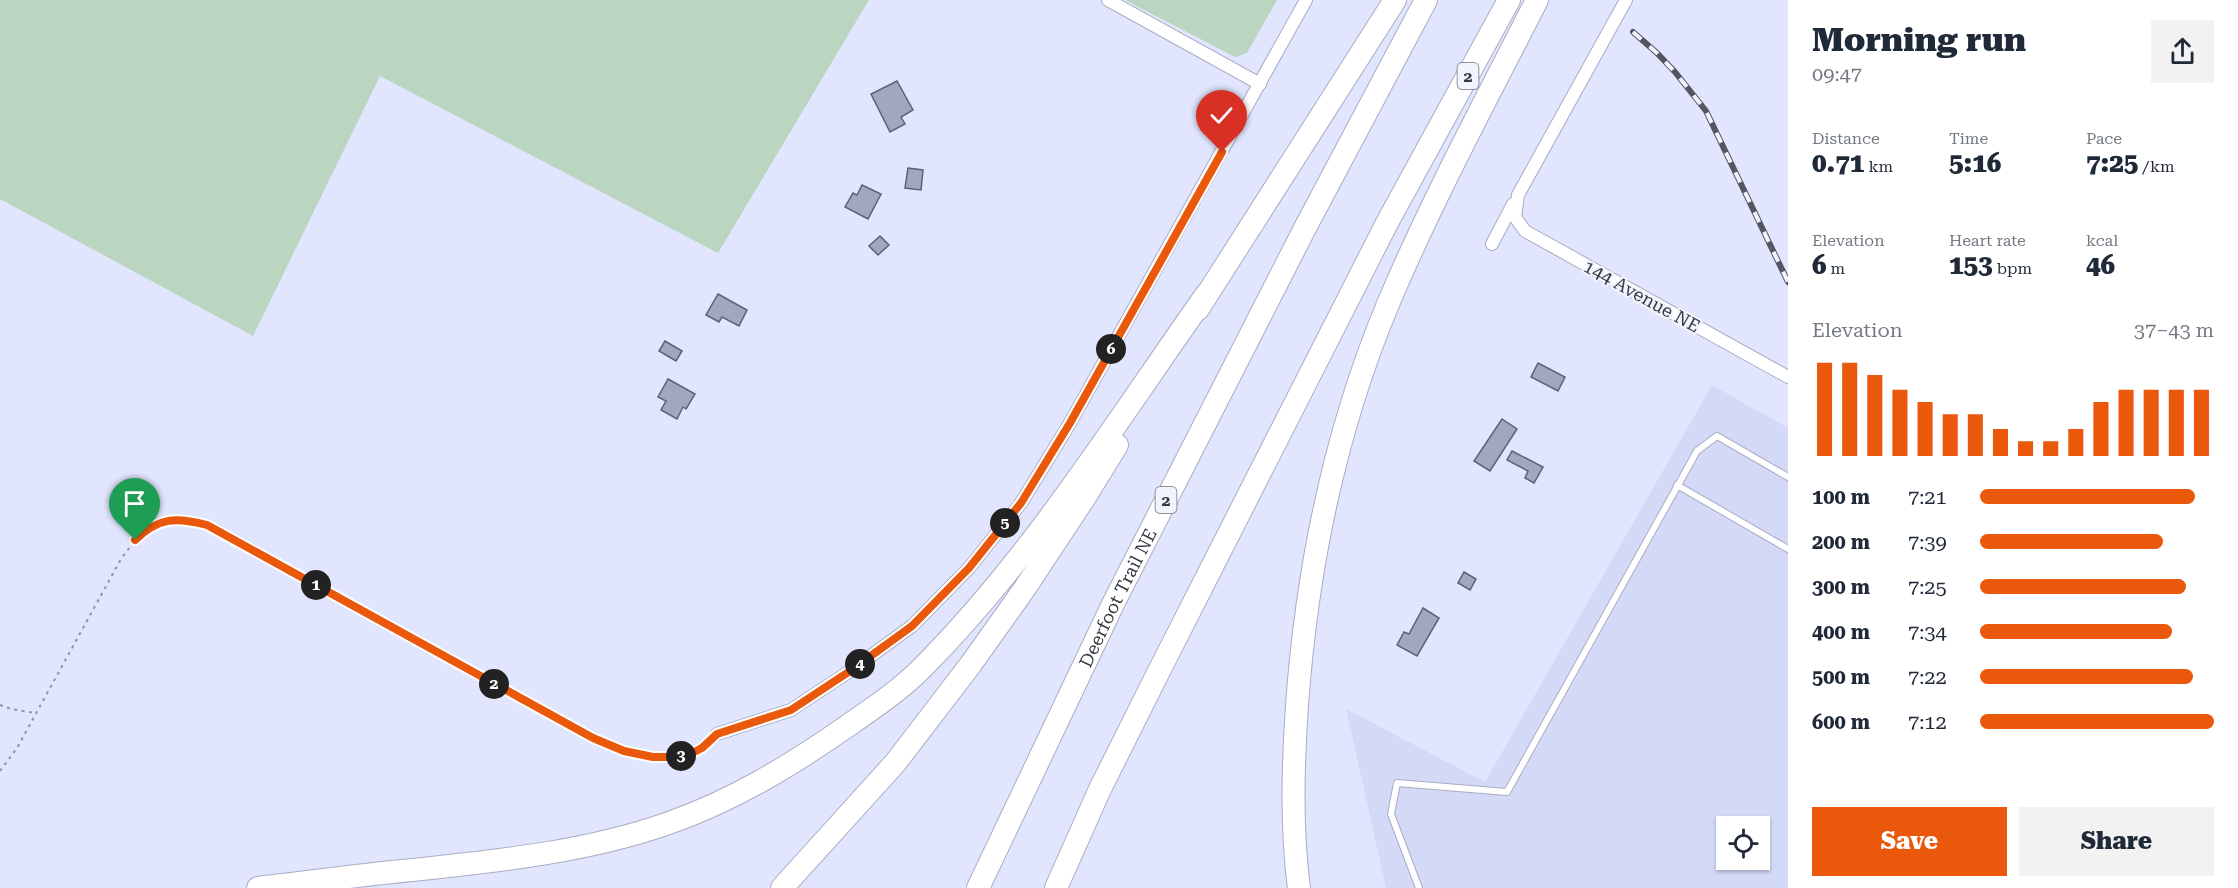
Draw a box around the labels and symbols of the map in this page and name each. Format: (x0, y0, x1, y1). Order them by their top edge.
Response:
road number: 2 (1458, 63, 1478, 89)
pin (1196, 90, 1247, 152)
street label: 144 Avenue NE (1580, 255, 1704, 337)
pin: 6 (1096, 334, 1126, 364)
pin (109, 478, 160, 540)
road number: 2 (1156, 487, 1176, 513)
pin: 5 (990, 508, 1020, 538)
street label: Deerfoot Trail NE (1074, 525, 1160, 671)
pin: 1 (301, 570, 331, 600)
pin: 4 (845, 649, 875, 679)
pin: 2 (479, 669, 509, 699)
pin: 3 (666, 741, 696, 771)

